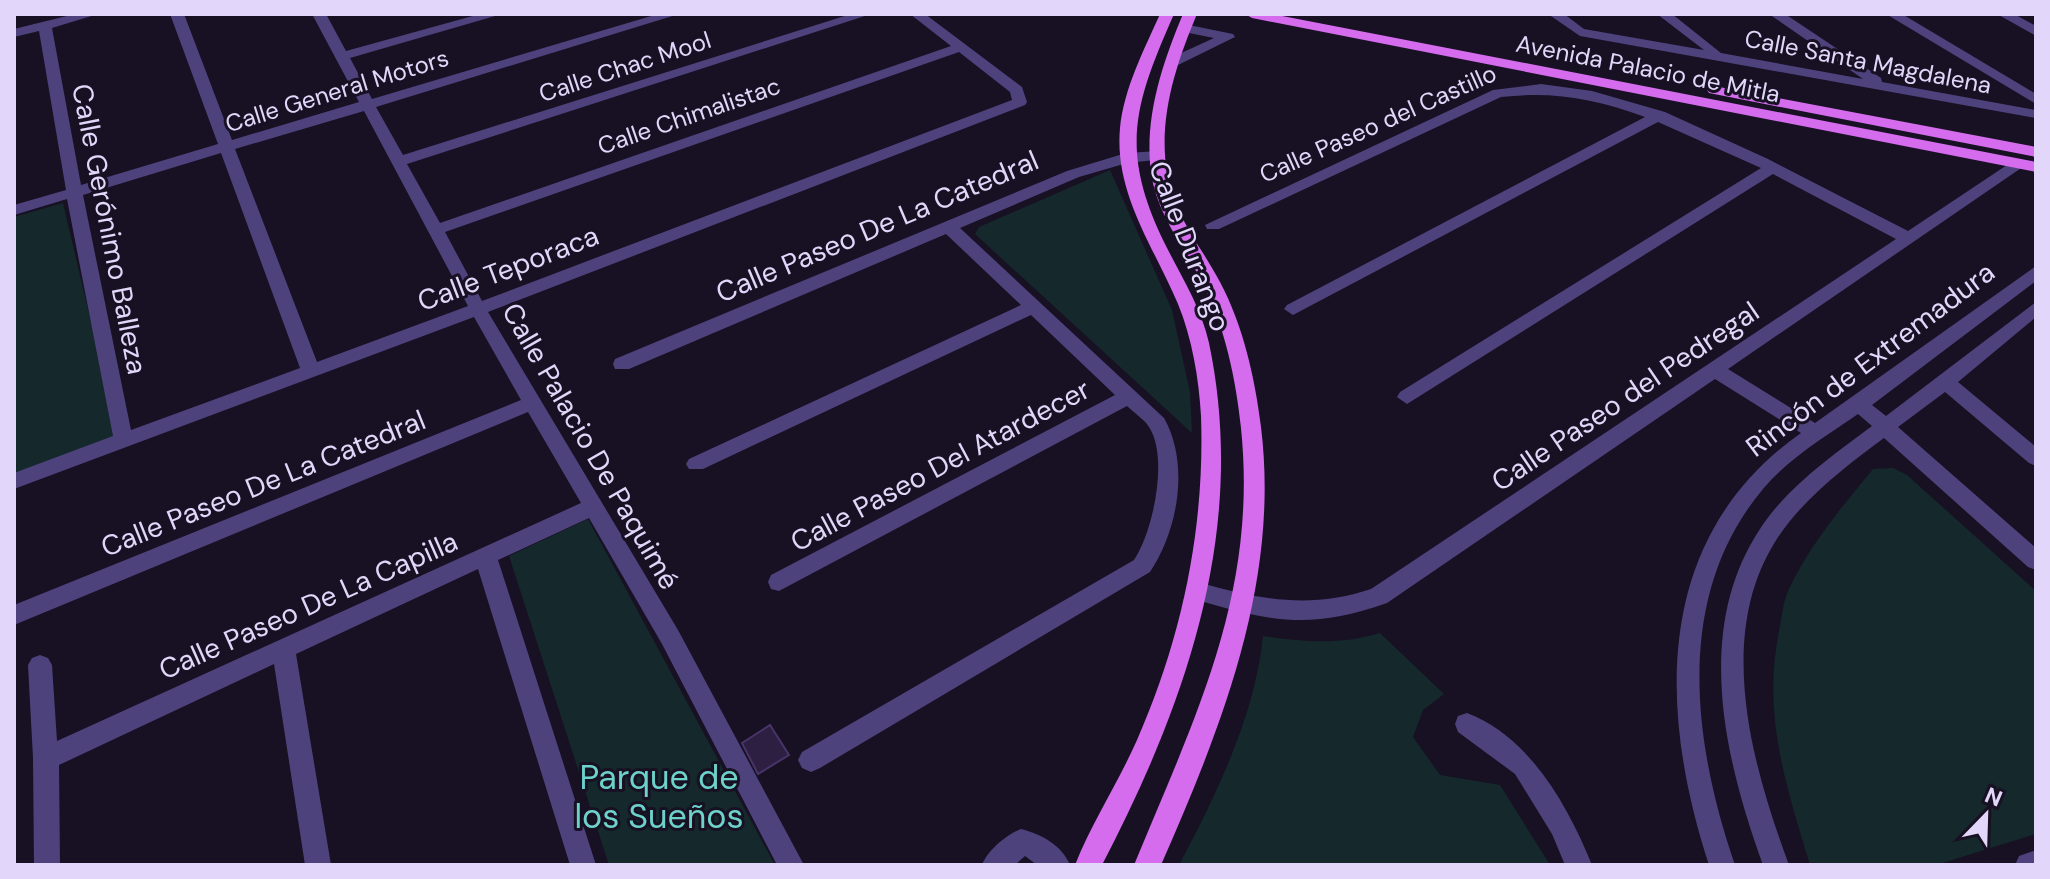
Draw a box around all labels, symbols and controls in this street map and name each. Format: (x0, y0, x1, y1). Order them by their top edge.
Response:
street label: Calle Santa Magdalena (1742, 22, 1994, 101)
street label: Calle Chac Mool (535, 24, 715, 109)
street label: Avenida Palacio de Mitla (1514, 28, 1783, 109)
street label: Calle General Motors (221, 42, 452, 139)
street label: Calle Paseo del Castillo (1255, 57, 1501, 190)
street label: Calle Chimalistac (593, 70, 784, 161)
street label: Calle Gerónimo Balleza (63, 81, 156, 377)
street label: Calle Paseo De La Catedral (710, 142, 1044, 311)
street label: Calle Durango (1140, 156, 1239, 337)
street label: Calle Teporaca (412, 217, 604, 320)
street label: Rincón de Extremadura (1738, 254, 2002, 465)
street label: Calle Paseo del Pedregal (1484, 293, 1766, 500)
street label: Calle Palacio De Paquimé (493, 296, 688, 596)
street label: Calle Paseo Del Atardecer (784, 371, 1096, 560)
street label: Calle Paseo De La Catedral (95, 401, 431, 566)
street label: Calle Paseo De La Capilla (153, 523, 463, 688)
park label: Parque de los Sueños (574, 755, 744, 839)
north arrow (1946, 775, 2026, 855)
text: N (1981, 781, 2007, 814)

